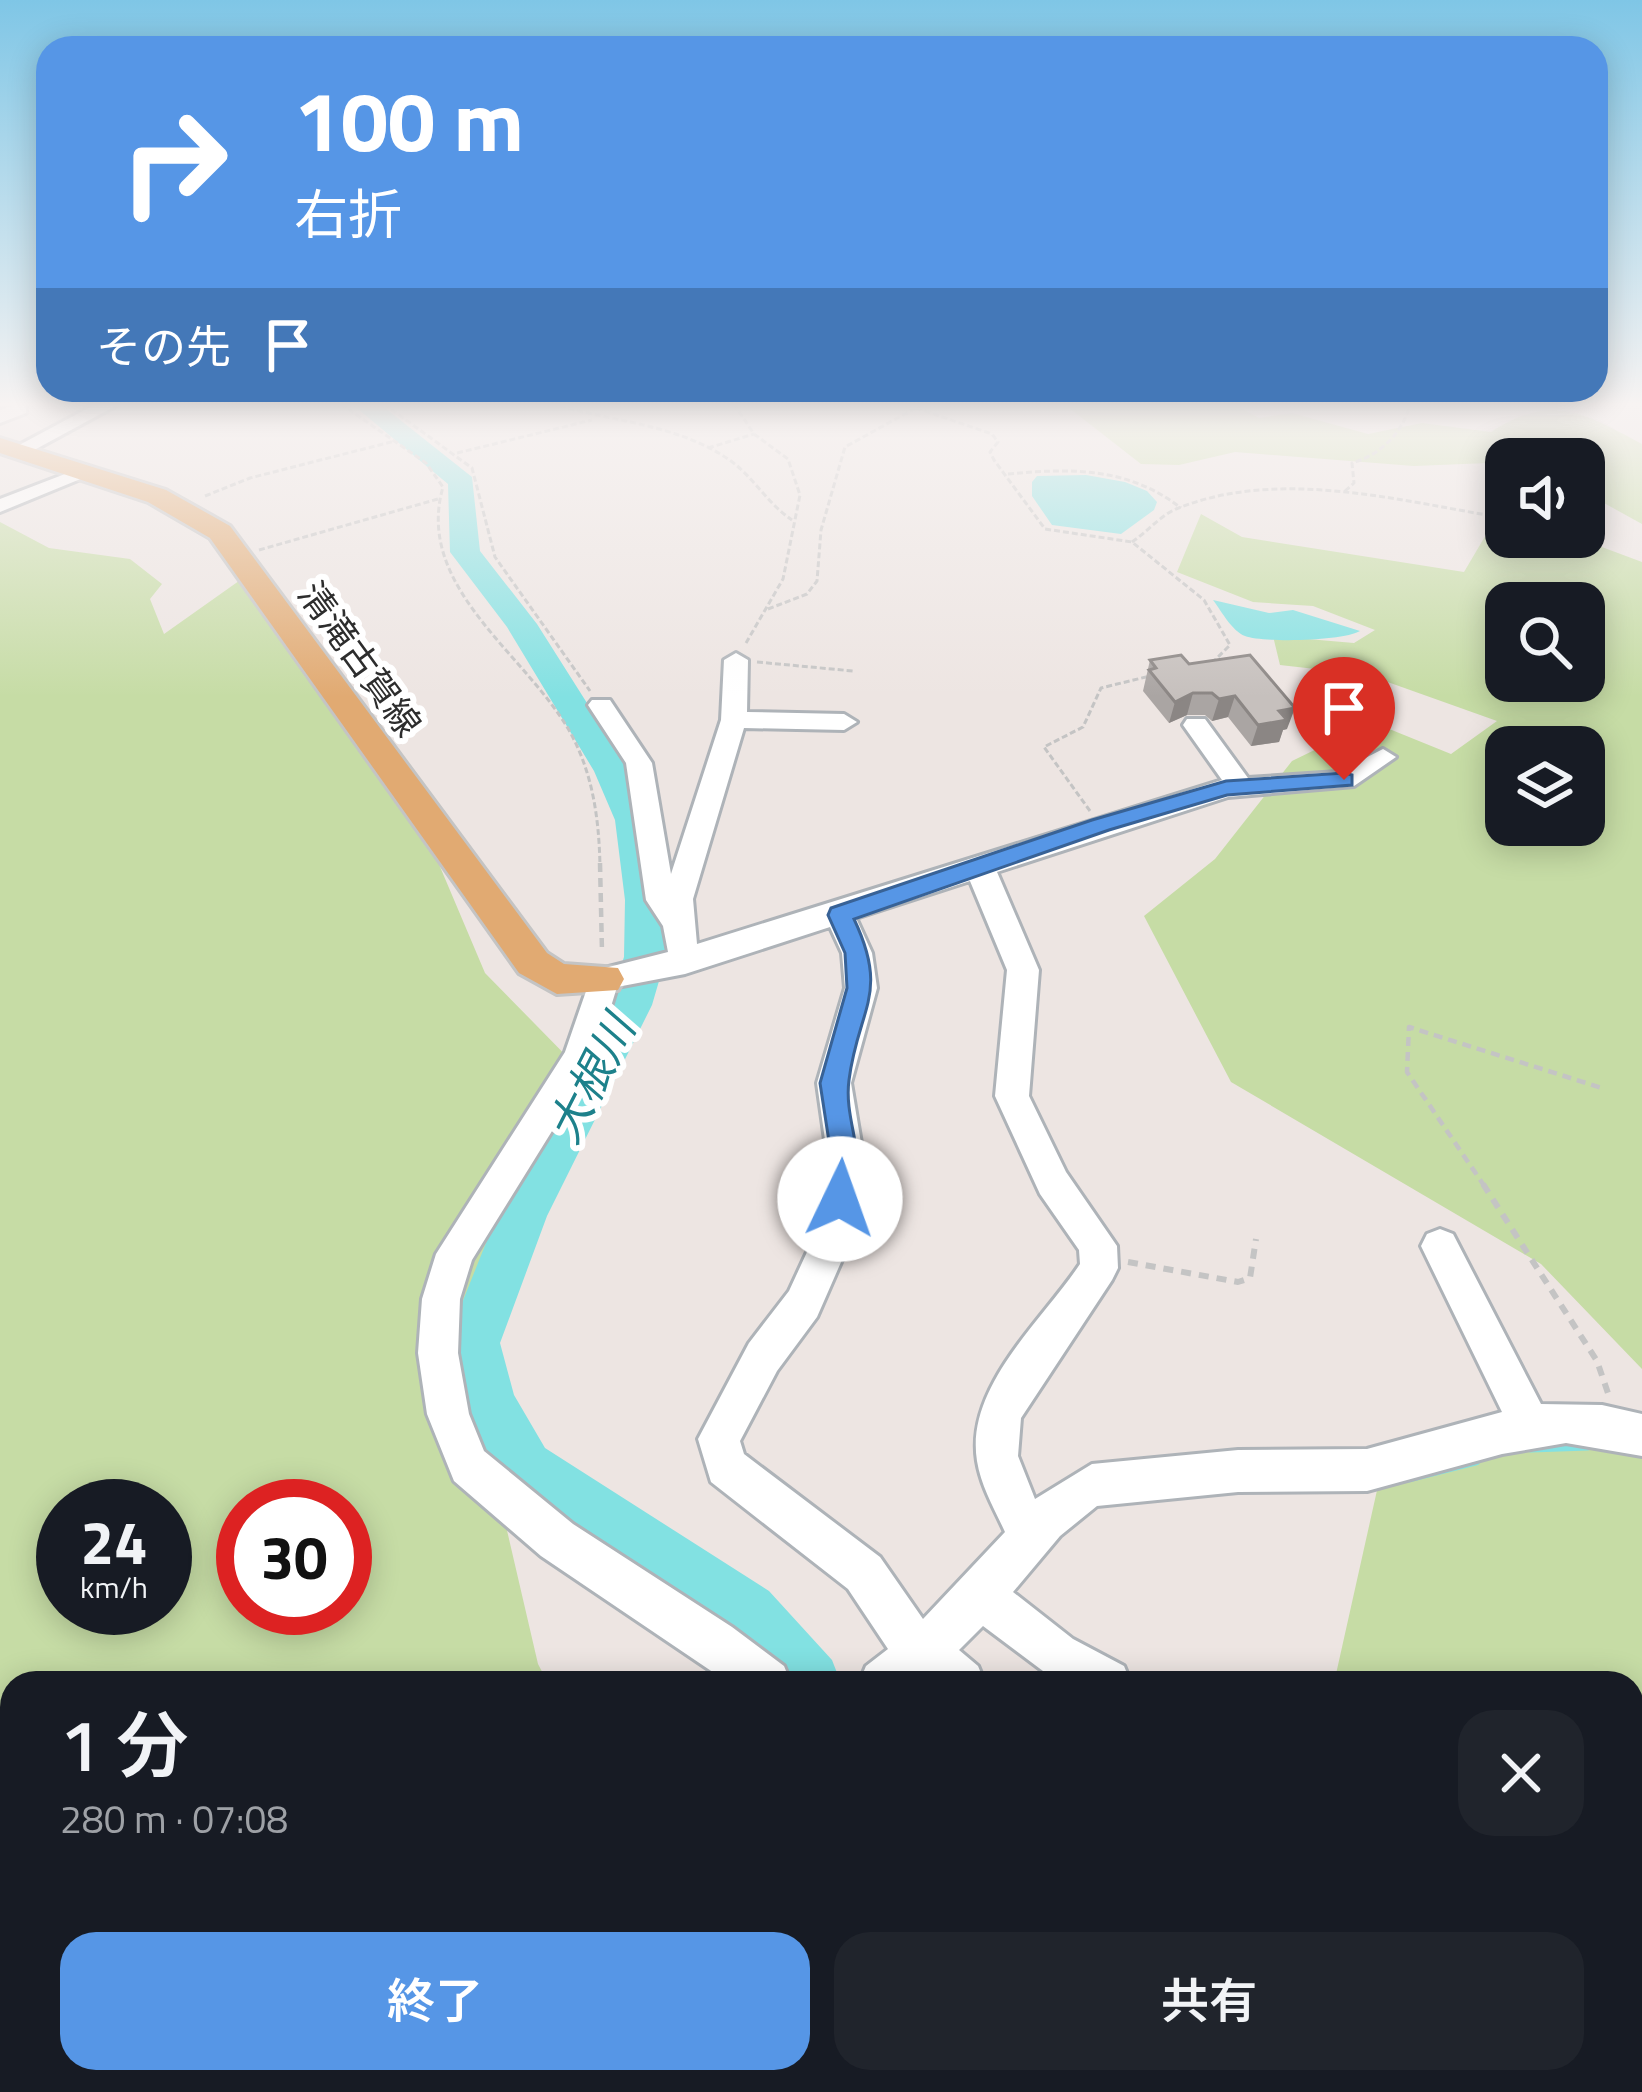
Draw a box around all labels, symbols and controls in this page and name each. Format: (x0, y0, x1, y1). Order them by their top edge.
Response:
text: 100 m (294, 56, 524, 184)
icon: right (96, 84, 252, 240)
text: 右折 (294, 173, 402, 255)
text: その先 (96, 312, 231, 380)
icon: arrive (255, 312, 321, 378)
map controls (1485, 438, 1605, 846)
button: sound (1485, 438, 1605, 558)
street label: 清滝古賀線 (285, 570, 436, 748)
button: search (1485, 582, 1605, 702)
pin (1293, 657, 1395, 780)
icon: arrive (1311, 675, 1377, 741)
button: layers (1485, 726, 1605, 846)
water label: 大根川 (529, 999, 653, 1154)
position arrow (777, 1136, 903, 1262)
speed limit sign: 30 (216, 1479, 372, 1635)
text: 24 (80, 1496, 148, 1587)
text: km/h (80, 1564, 148, 1610)
text: 1 分 (60, 1689, 188, 1799)
button: close (1458, 1710, 1584, 1836)
text: 280 m · 07:08 (60, 1789, 288, 1848)
button: 終了 (60, 1932, 810, 2070)
button: 共有 (834, 1932, 1584, 2070)

